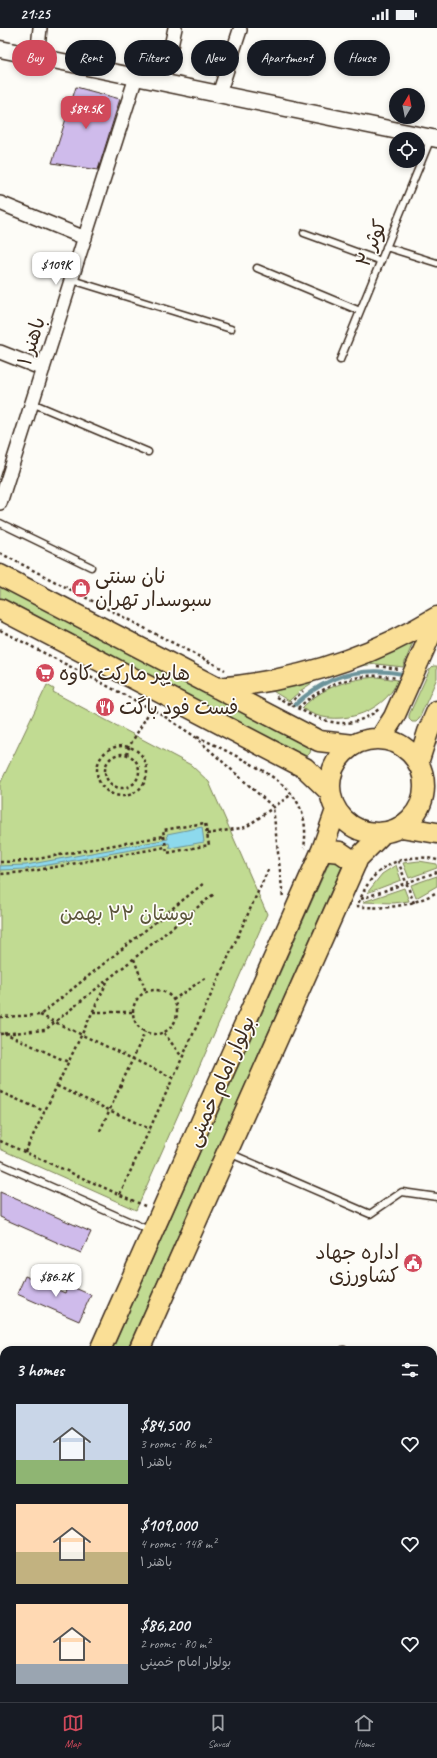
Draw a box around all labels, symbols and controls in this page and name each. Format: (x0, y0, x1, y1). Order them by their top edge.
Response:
text: 21:25 (20, 5, 50, 24)
chip: Buy (12, 40, 57, 76)
chip: Rent (65, 40, 116, 76)
chip: Filters (124, 40, 183, 76)
chip: New (191, 40, 239, 76)
chip: Apartment (247, 40, 326, 76)
chip: House (334, 40, 390, 76)
north arrow (389, 88, 425, 124)
map controls (389, 88, 425, 168)
pin: $84.5K (53, 96, 119, 130)
text: $84.5K (70, 101, 102, 117)
button: locate (389, 132, 425, 168)
street label: کوثر ۲ (350, 216, 393, 271)
pin: $109K (28, 252, 84, 286)
text: $109K (41, 257, 71, 273)
street label: باهنر ۱ (12, 314, 51, 369)
place label: نان سنتی سبوسدار تهران (95, 564, 212, 613)
shop icon: نان سنتی سبوسدار تهران (70, 577, 92, 599)
place label: هایپر مارکت کاوه (59, 661, 190, 686)
supermarket icon: هایپر مارکت کاوه (34, 662, 56, 684)
place label: فست فود باگت (119, 695, 238, 720)
restaurant icon: فست فود باگت (94, 696, 116, 718)
park label: بوستان ۲۲ بهمن (60, 901, 194, 926)
street label: بولوار امام خمینی (180, 1012, 262, 1151)
place label: اداره جهاد کشاورزی (315, 1240, 399, 1288)
public building icon: اداره جهاد کشاورزی (402, 1252, 424, 1274)
pin: $86.2K (23, 1264, 89, 1298)
text: $86.2K (40, 1269, 72, 1285)
icon: filters (399, 1359, 421, 1381)
text: 3 homes (16, 1360, 64, 1381)
text: $84,500 (140, 1415, 189, 1436)
icon: home (48, 1420, 96, 1468)
icon: heart (399, 1433, 421, 1455)
text: 3 rooms · 86 m² (140, 1436, 210, 1452)
text: باهنر ۱ (140, 1454, 172, 1470)
text: $109,000 (140, 1515, 197, 1536)
icon: home (48, 1520, 96, 1568)
icon: heart (399, 1533, 421, 1555)
text: 4 rooms · 148 m² (140, 1536, 216, 1552)
text: باهنر ۱ (140, 1554, 172, 1570)
text: $86,200 (140, 1615, 190, 1636)
icon: home (48, 1620, 96, 1668)
icon: heart (399, 1633, 421, 1655)
text: 2 rooms · 80 m² (140, 1636, 210, 1652)
text: بولوار امام خمینی (140, 1654, 231, 1670)
tab: Map (62, 1712, 84, 1750)
tab: Saved (207, 1712, 229, 1750)
tab: Home (353, 1712, 375, 1750)

